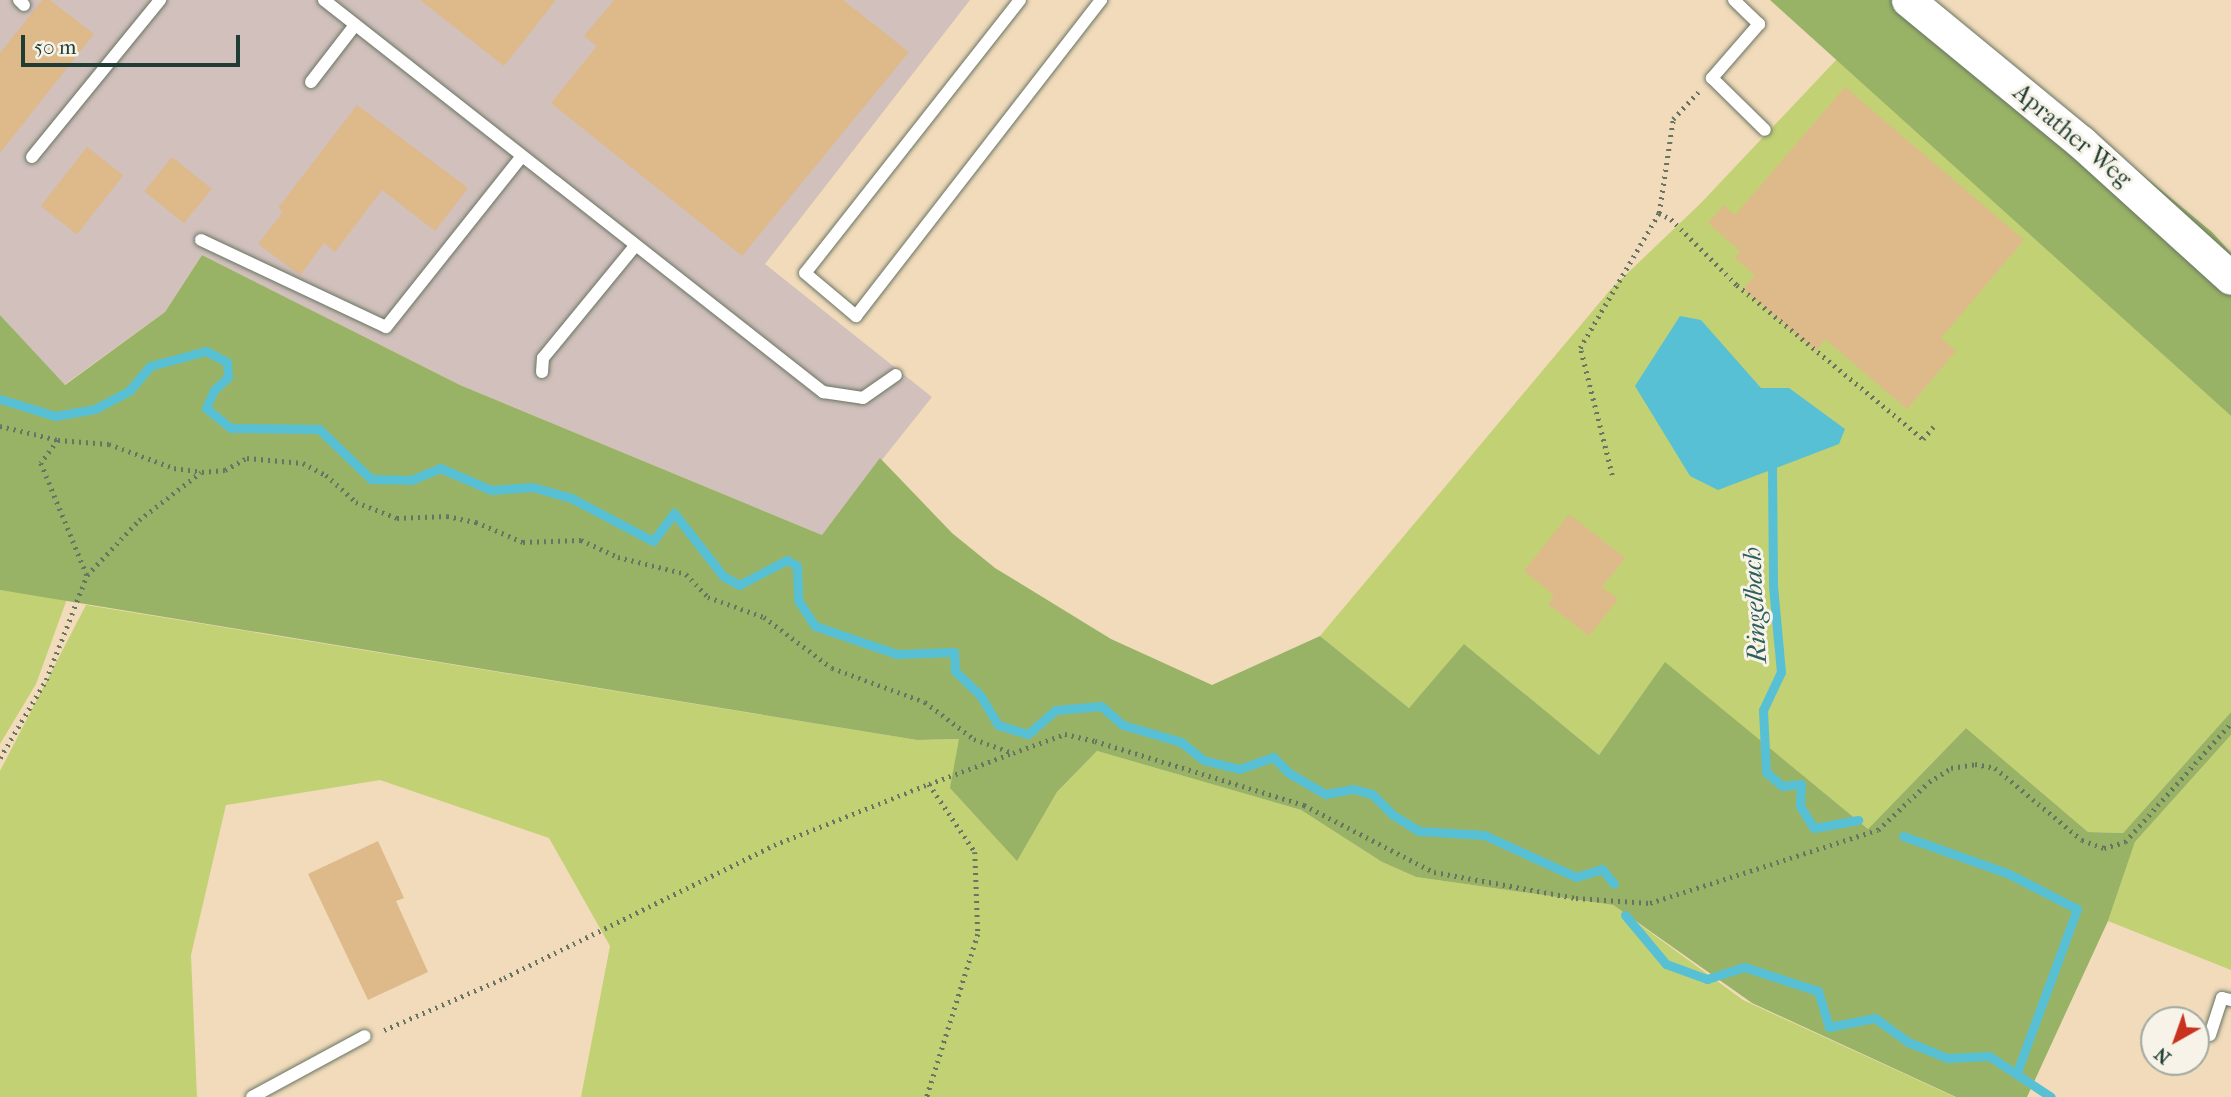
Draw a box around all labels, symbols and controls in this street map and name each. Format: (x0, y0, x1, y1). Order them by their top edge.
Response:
scale bar (24, 21, 243, 65)
text: 50 m (34, 35, 77, 59)
street label: Aprather Weg (2007, 78, 2137, 194)
water label: Ringelbach (1736, 546, 1774, 664)
north arrow (2140, 1006, 2210, 1076)
text: N (2150, 1042, 2175, 1069)

